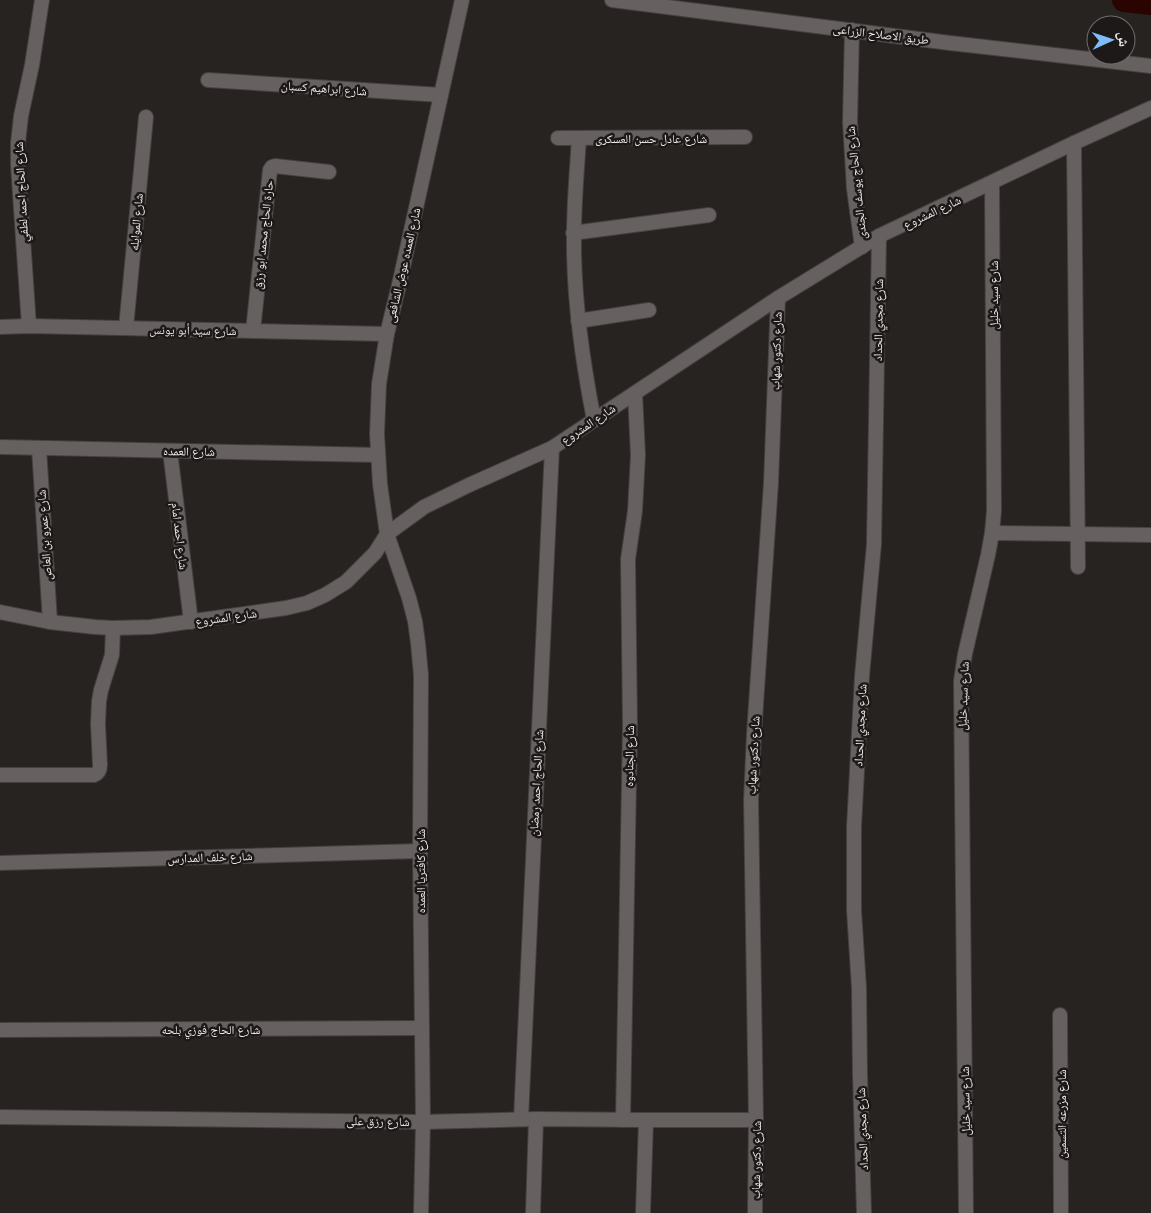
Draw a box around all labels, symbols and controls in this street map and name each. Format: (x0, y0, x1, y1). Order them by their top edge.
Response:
north arrow (1086, 15, 1136, 65)
street label: طريق الاصلاح الزراعى (832, 21, 930, 48)
text: ش (1115, 31, 1133, 47)
street label: شارع ابراهيم كسبان (280, 78, 368, 99)
street label: شارع الحاج يوسف الجندى (843, 125, 870, 240)
street label: شارع عادل حسن العسكرى (595, 131, 707, 147)
street label: شارع الحاج احمد لطفي (11, 141, 34, 243)
street label: حارة الحاج محمد ابو رزق (250, 179, 277, 290)
street label: شارع المشروع (901, 192, 964, 233)
street label: شارع الموايله (126, 193, 147, 251)
street label: شارع العمده عوض الشافعى (382, 206, 425, 324)
street label: شارع سيد خليل (986, 260, 1002, 330)
street label: شارع مجدي الحداد (870, 278, 889, 361)
street label: شارع دكتور شهاب (767, 311, 786, 390)
street label: شارع سيد أبو يونس (149, 322, 237, 339)
street label: شارع المشروع (558, 400, 619, 448)
street label: شارع العمده (163, 443, 215, 460)
street label: شارع عمرو بن العاص (33, 489, 56, 581)
street label: شارع احمد امام (167, 502, 192, 571)
street label: شارع المشروع (194, 605, 258, 630)
street label: شارع سيد خليل (954, 661, 973, 731)
street label: شارع مجدي الحداد (850, 683, 873, 767)
street label: شارع دكتور شهاب (743, 715, 764, 795)
street label: شارع الجنادوه (621, 725, 638, 787)
street label: شارع الحاج احمد رمضان (526, 729, 547, 837)
street label: شارع كافتريا العمده (413, 829, 429, 913)
street label: شارع خلف المدارس (167, 848, 253, 867)
street label: شارع الحاج فوزي بلحه (162, 1022, 260, 1040)
street label: شارع سيد خليل (957, 1066, 974, 1136)
street label: شارع مزرعه التسمين (1054, 1069, 1070, 1159)
street label: شارع مجدي الحداد (853, 1087, 874, 1171)
street label: شارع رزق على (346, 1113, 410, 1130)
street label: شارع دكتور شهاب (748, 1121, 765, 1199)

